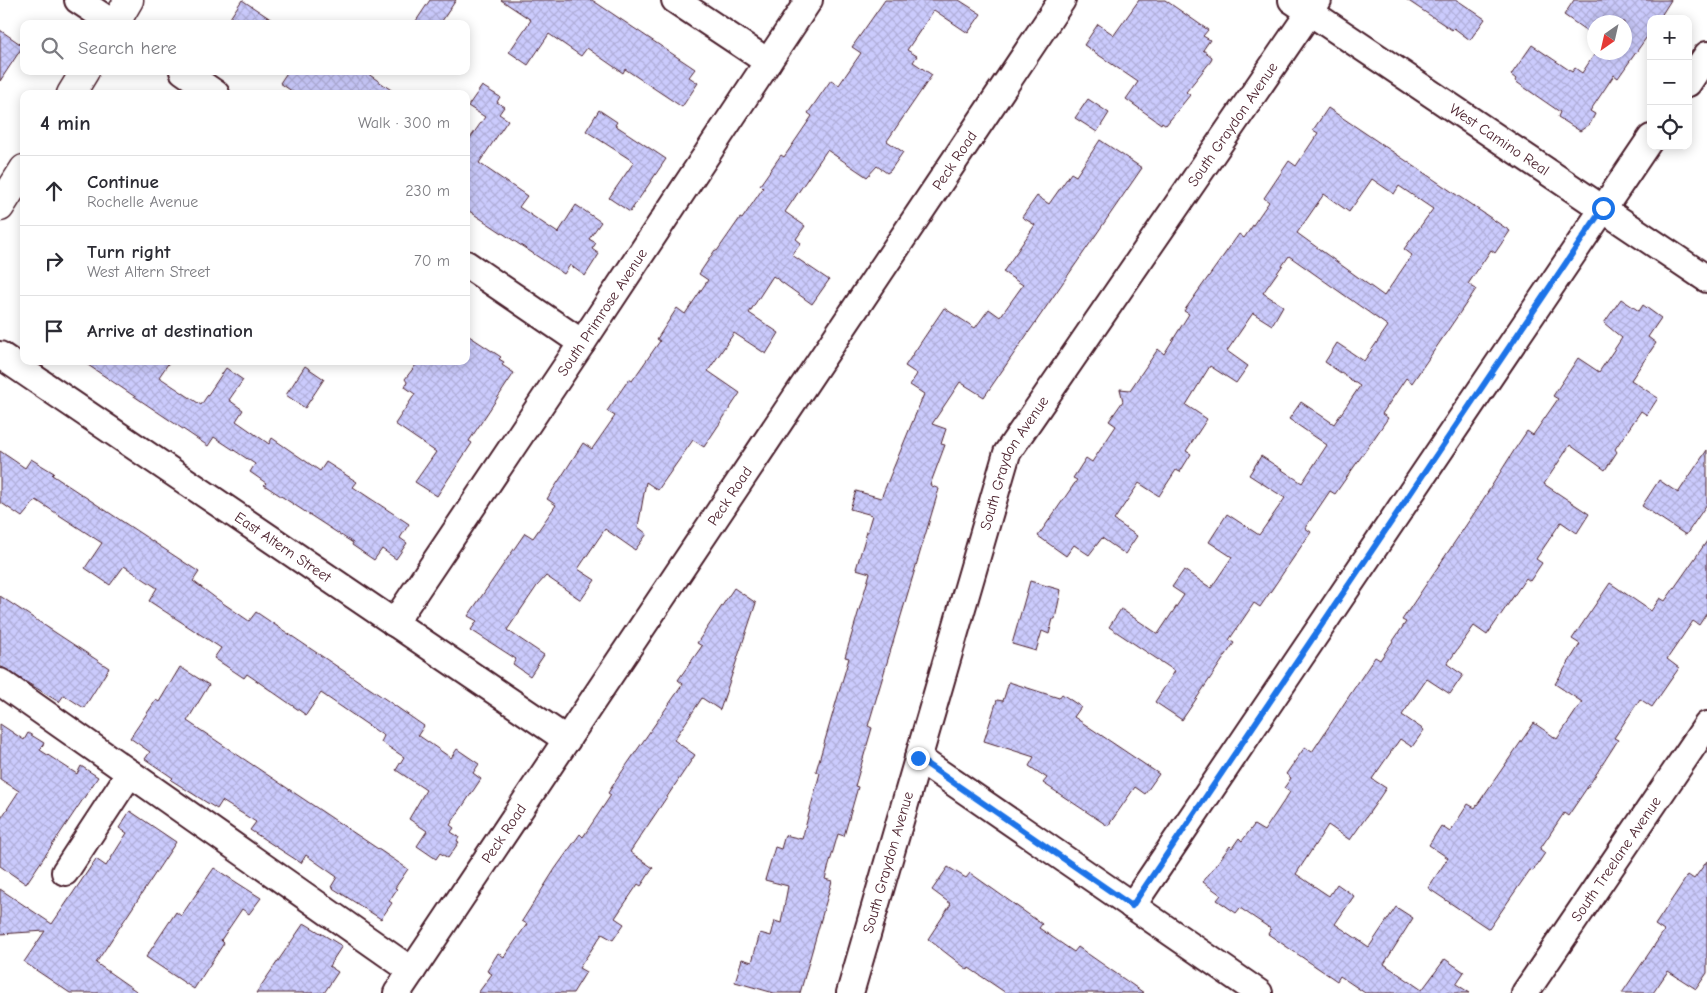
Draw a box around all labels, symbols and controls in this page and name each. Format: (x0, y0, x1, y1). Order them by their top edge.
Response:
north arrow (1587, 15, 1632, 60)
map controls (1647, 15, 1692, 150)
button: + (1647, 15, 1692, 60)
search box (20, 20, 470, 75)
icon: search (38, 34, 66, 62)
text: Search here (78, 37, 177, 59)
street label: South Graydon Avenue (1184, 58, 1282, 190)
button: − (1647, 60, 1692, 105)
street label: West Camino Real (1446, 100, 1553, 179)
button: locate (1647, 105, 1692, 150)
text: 4 min (40, 111, 91, 135)
text: Walk · 300 m (358, 114, 450, 132)
street label: Peck Road (928, 128, 981, 193)
text: Continue (87, 171, 159, 193)
icon: ahead (40, 177, 68, 205)
text: 230 m (405, 182, 450, 200)
text: Rochelle Avenue (87, 193, 198, 211)
route start (1592, 197, 1615, 220)
text: Turn right (87, 241, 171, 263)
street label: South Primrose Avenue (553, 245, 651, 380)
icon: right (40, 247, 68, 275)
text: 70 m (414, 252, 450, 270)
text: West Altern Street (87, 263, 210, 281)
icon: arrive (40, 317, 68, 345)
text: Arrive at destination (87, 320, 253, 342)
street label: South Graydon Avenue (976, 392, 1053, 532)
street label: Peck Road (704, 463, 756, 529)
street label: East Altern Street (231, 508, 335, 587)
route end (907, 747, 930, 770)
street label: South Graydon Avenue (859, 789, 917, 935)
street label: South Treelane Avenue (1567, 793, 1665, 925)
street label: Peck Road (478, 801, 530, 866)

